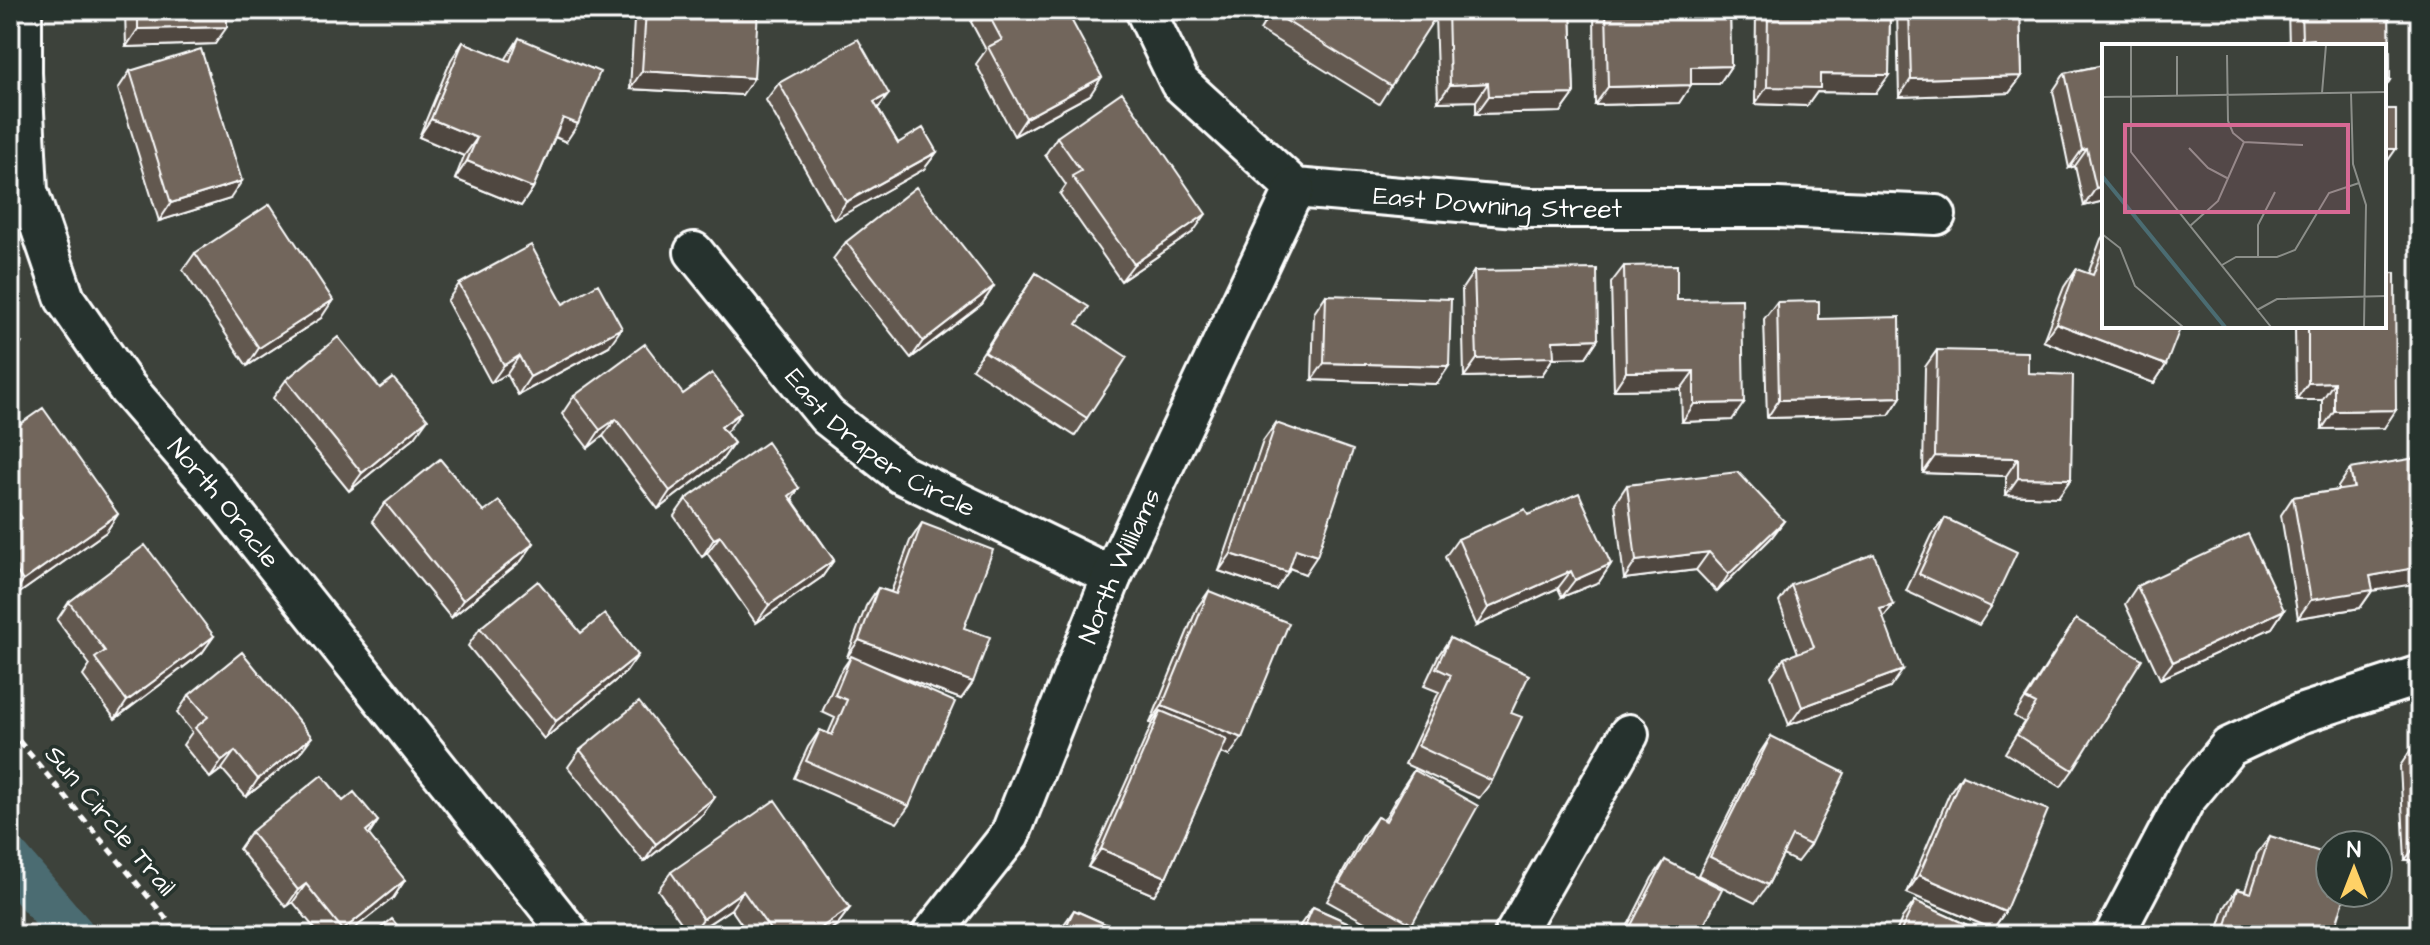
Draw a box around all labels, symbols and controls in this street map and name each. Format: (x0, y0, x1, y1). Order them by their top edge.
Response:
inset map (2102, 44, 2386, 328)
street label: East Downing Street (1372, 178, 1623, 229)
street label: East Draper Circle (776, 361, 981, 526)
street label: North Oracle (159, 430, 288, 576)
street label: North Williams (1070, 483, 1170, 649)
street label: Sun Circle Trail (36, 738, 184, 904)
north arrow (2314, 829, 2394, 909)
text: N (2347, 835, 2361, 866)

